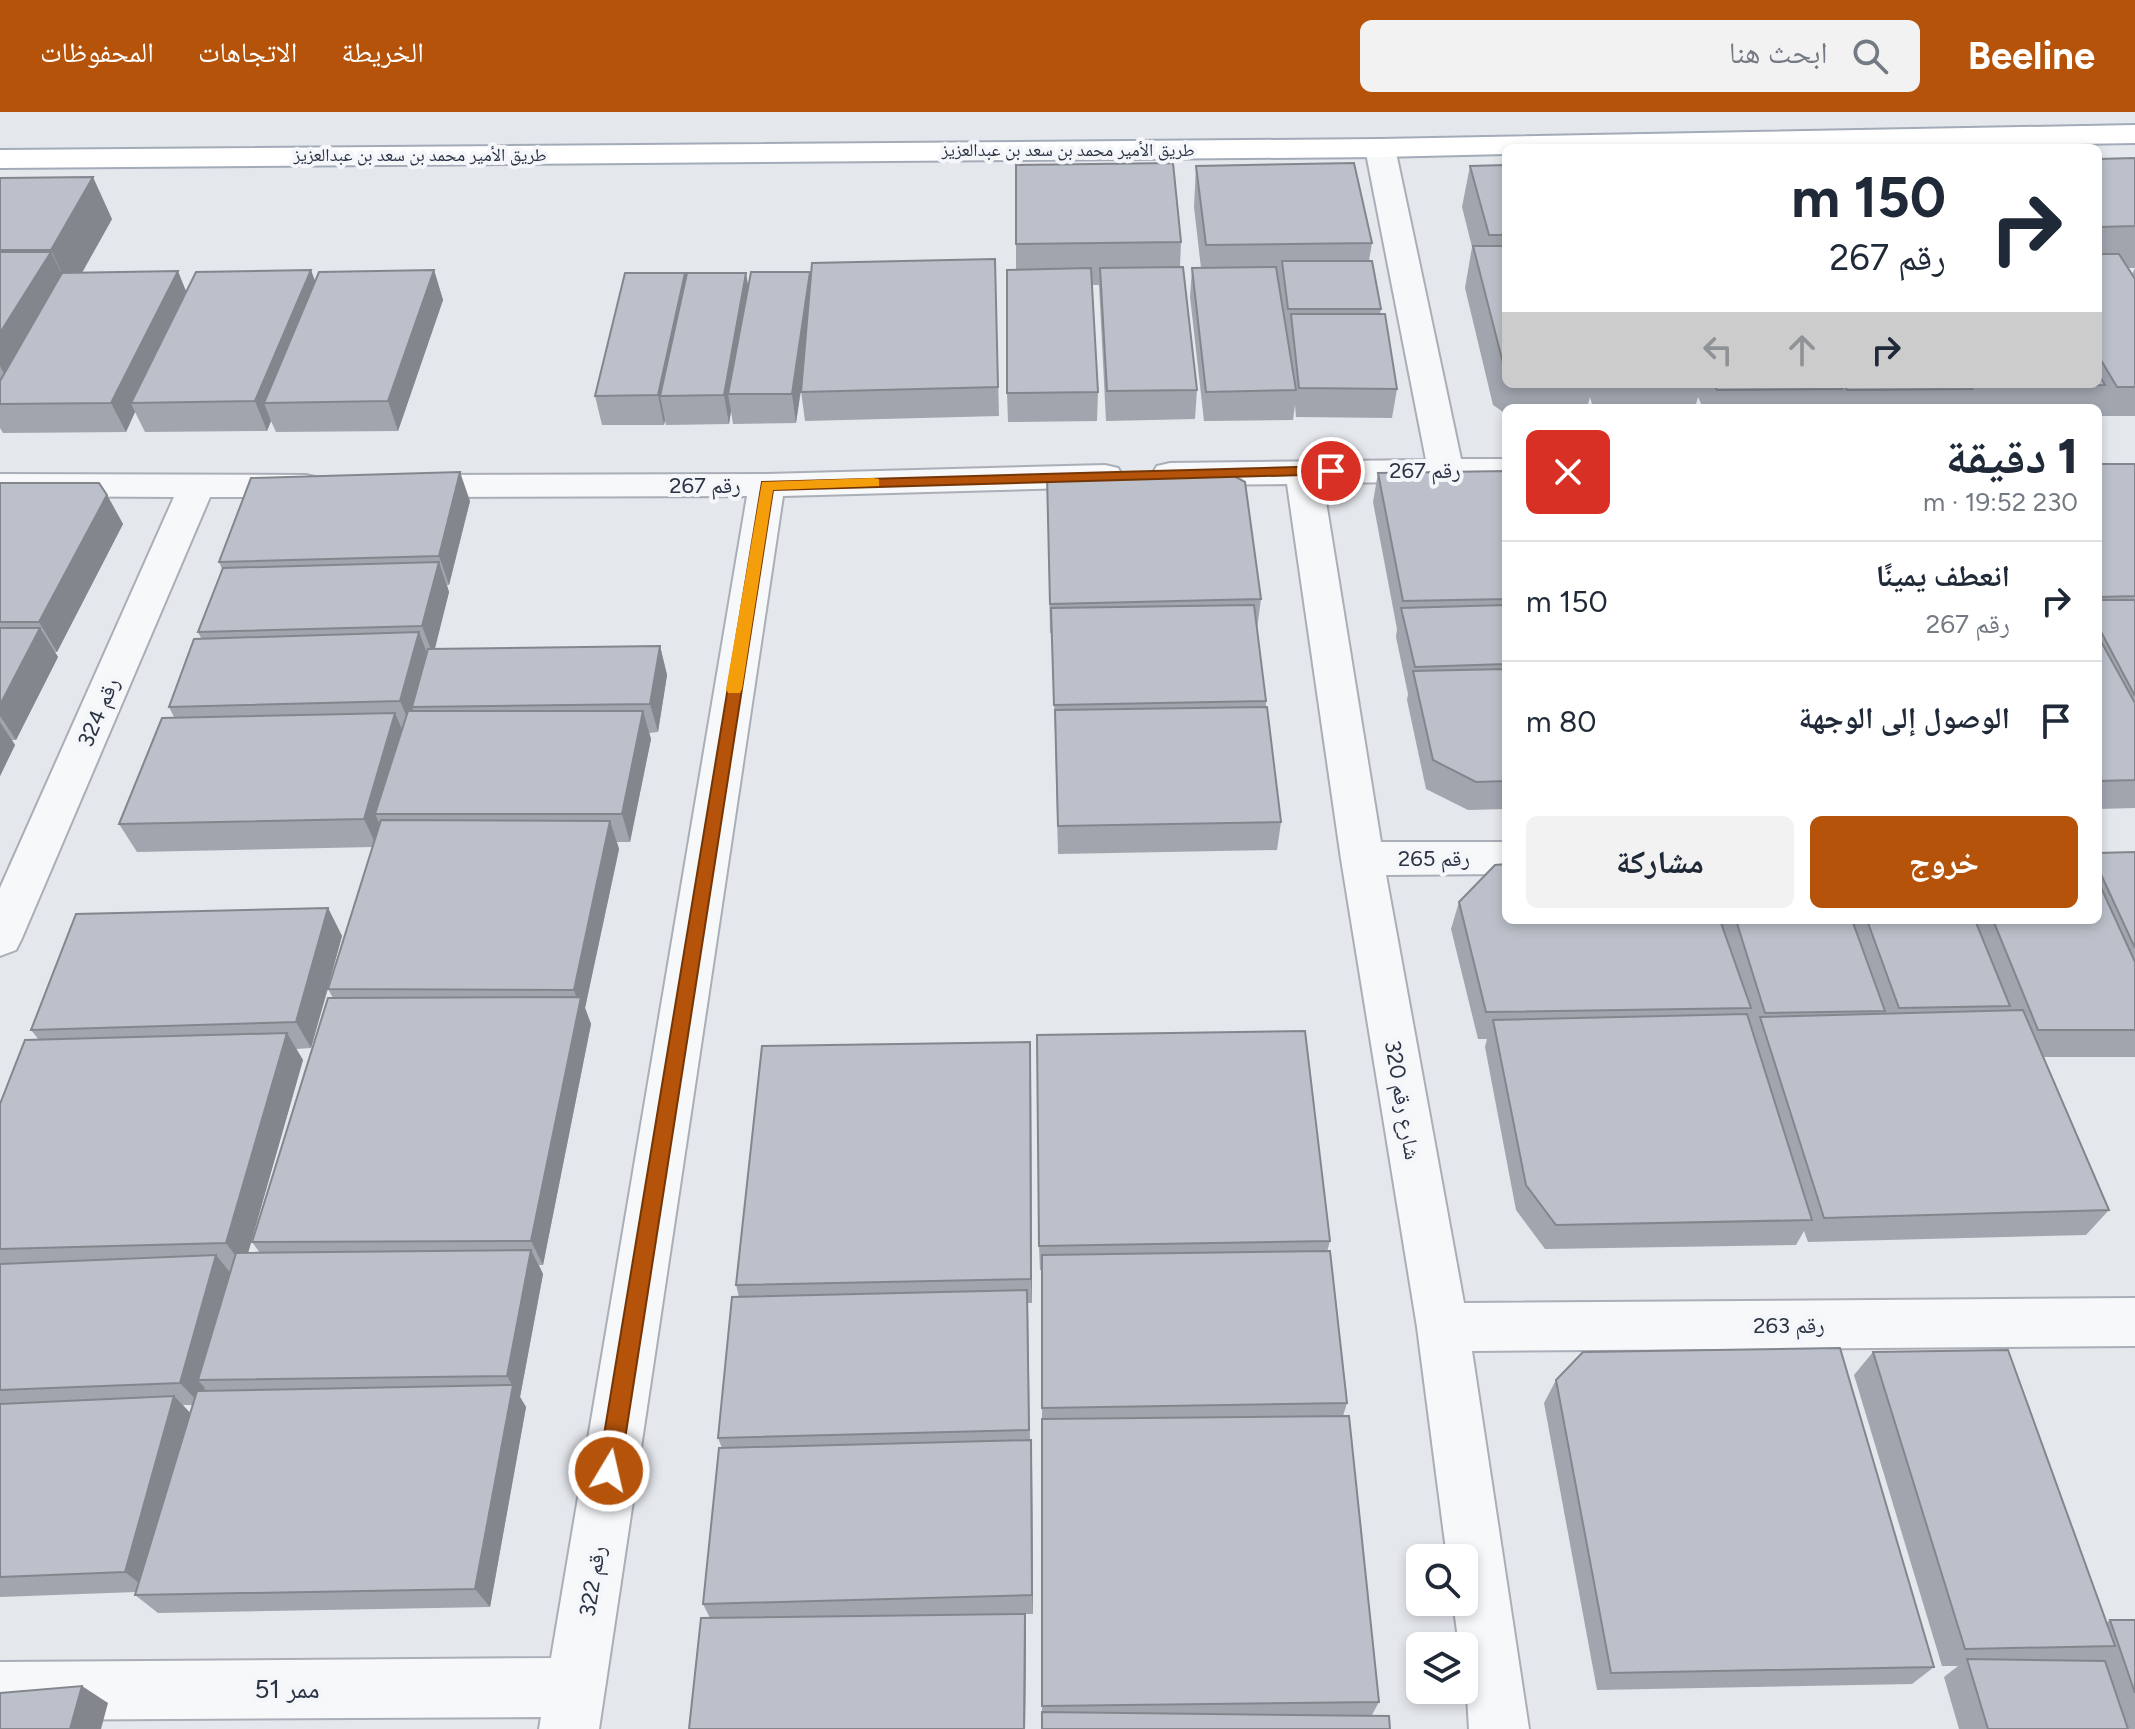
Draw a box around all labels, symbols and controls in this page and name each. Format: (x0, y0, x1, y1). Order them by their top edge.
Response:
search box (1360, 20, 1920, 92)
text: Beeline (1968, 33, 2095, 79)
text: ابحث هنا (1729, 34, 1828, 71)
icon: search (1848, 34, 1892, 78)
text: المحفوظات (40, 35, 154, 69)
text: الاتجاهات (198, 35, 297, 69)
text: الخريطة (341, 35, 424, 69)
street label: طريق الأمير محمد بن سعد بن عبدالعزيز (940, 139, 1195, 161)
street label: طريق الأمير محمد بن سعد بن عبدالعزيز (292, 144, 547, 166)
text: 150 m (1791, 164, 1946, 231)
icon: right (1974, 176, 2078, 280)
text: رقم 267 (1829, 236, 1946, 279)
icon: left (1696, 328, 1740, 372)
icon: ahead (1780, 328, 1824, 372)
icon: right (1864, 328, 1908, 372)
text: 1 دقيقة (1946, 427, 2078, 485)
button: close (1526, 430, 1610, 514)
pin (1297, 437, 1365, 505)
icon: arrive (1309, 449, 1353, 493)
street label: رقم 267 (1389, 457, 1461, 485)
street label: رقم 267 (669, 472, 741, 500)
text: 230 m · 19:52 (1923, 486, 2078, 518)
text: انعطف يمينًا (1876, 557, 2010, 594)
icon: right (2034, 579, 2078, 623)
text: 150 m (1526, 583, 1608, 620)
text: رقم 267 (1926, 608, 2010, 640)
street label: رقم 324 (72, 673, 126, 751)
text: الوصول إلى الوجهة (1798, 699, 2010, 736)
icon: arrive (2034, 699, 2078, 743)
text: 80 m (1526, 703, 1597, 740)
button: مشاركة (1526, 816, 1794, 908)
button: خروج (1810, 816, 2078, 908)
street label: رقم 265 (1398, 845, 1470, 873)
street label: شارع رقم 320 (1378, 1038, 1426, 1162)
street label: رقم 263 (1753, 1312, 1825, 1340)
position arrow (567, 1429, 651, 1513)
street label: رقم 322 (574, 1544, 612, 1619)
map controls (1406, 1544, 1478, 1704)
button: search (1406, 1544, 1478, 1616)
button: layers (1406, 1632, 1478, 1704)
street label: ممر 51 (254, 1673, 320, 1705)

